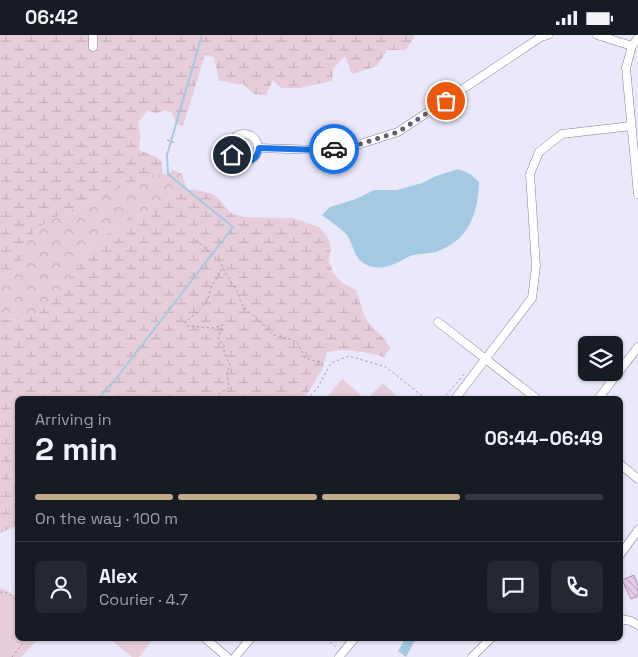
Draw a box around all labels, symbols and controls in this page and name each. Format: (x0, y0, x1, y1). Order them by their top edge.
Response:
text: 06:42 (25, 5, 78, 30)
pin (425, 80, 467, 122)
icon: bag (432, 87, 460, 115)
courier (309, 124, 359, 174)
pin (211, 134, 253, 176)
icon: car (320, 135, 348, 163)
icon: home (218, 141, 246, 169)
map controls (578, 336, 623, 381)
button: layers (578, 336, 623, 381)
text: Arriving in (35, 409, 112, 430)
text: 06:44–06:49 (484, 426, 603, 451)
text: 2 min (35, 429, 118, 469)
text: On the way · 100 m (35, 508, 178, 529)
button: person (35, 561, 87, 613)
button: chat (487, 561, 539, 613)
button: phone (551, 561, 603, 613)
text: Alex (99, 564, 138, 589)
text: Courier · 4.7 (99, 589, 188, 610)

